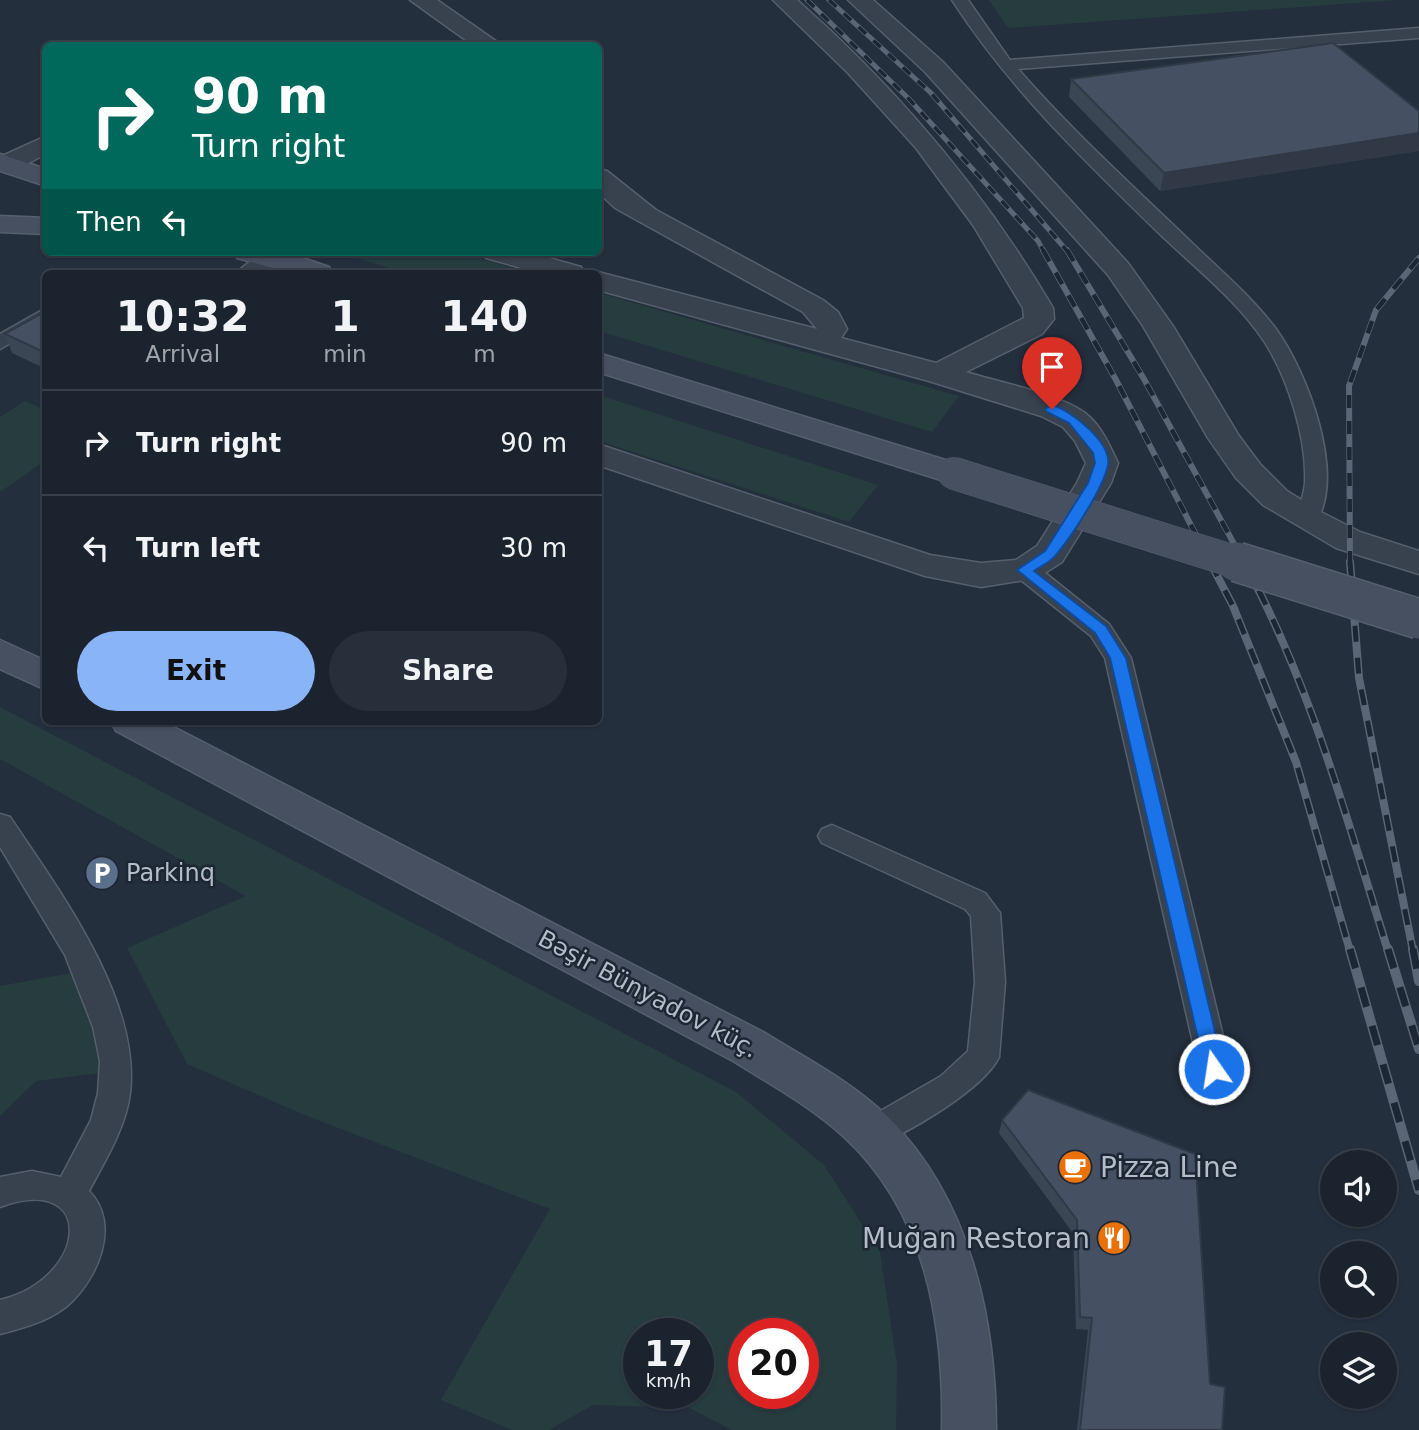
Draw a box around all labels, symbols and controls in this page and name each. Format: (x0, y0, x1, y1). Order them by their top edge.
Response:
text: 90 m (192, 68, 328, 125)
icon: right (77, 70, 168, 161)
text: Turn right (192, 127, 345, 165)
icon: left (156, 203, 194, 241)
text: Then (77, 207, 142, 237)
text: 10:32 (116, 292, 250, 341)
text: 1 (330, 292, 360, 341)
text: 140 (441, 292, 528, 341)
pin (1022, 337, 1082, 409)
text: Arrival (145, 341, 220, 367)
text: min (323, 341, 367, 367)
text: m (473, 341, 496, 367)
icon: arrive (1033, 348, 1071, 386)
icon: right (77, 424, 115, 462)
text: Turn right (136, 428, 281, 458)
text: 90 m (500, 428, 567, 458)
icon: left (77, 529, 115, 567)
text: Turn left (136, 533, 260, 563)
text: 30 m (500, 533, 567, 563)
button: Exit (77, 631, 315, 711)
button: Share (329, 631, 567, 711)
parking icon: Parkinq (83, 854, 121, 892)
place label: Parkinq (126, 859, 215, 887)
street label: Bəşir Bünyadov küç. (533, 924, 763, 1064)
position arrow (1177, 1032, 1251, 1106)
cafe icon: Pizza Line (1056, 1148, 1094, 1186)
map controls (1320, 1150, 1397, 1409)
button: sound (1320, 1150, 1397, 1227)
place label: Pizza Line (1100, 1151, 1238, 1184)
restaurant icon: Muğan Restoran (1095, 1219, 1133, 1257)
place label: Muğan Restoran (862, 1222, 1090, 1255)
button: search (1320, 1241, 1397, 1318)
speed limit sign: 20 (728, 1318, 819, 1409)
button: layers (1320, 1332, 1397, 1409)
text: 17 (644, 1334, 693, 1374)
text: km/h (646, 1370, 691, 1391)

